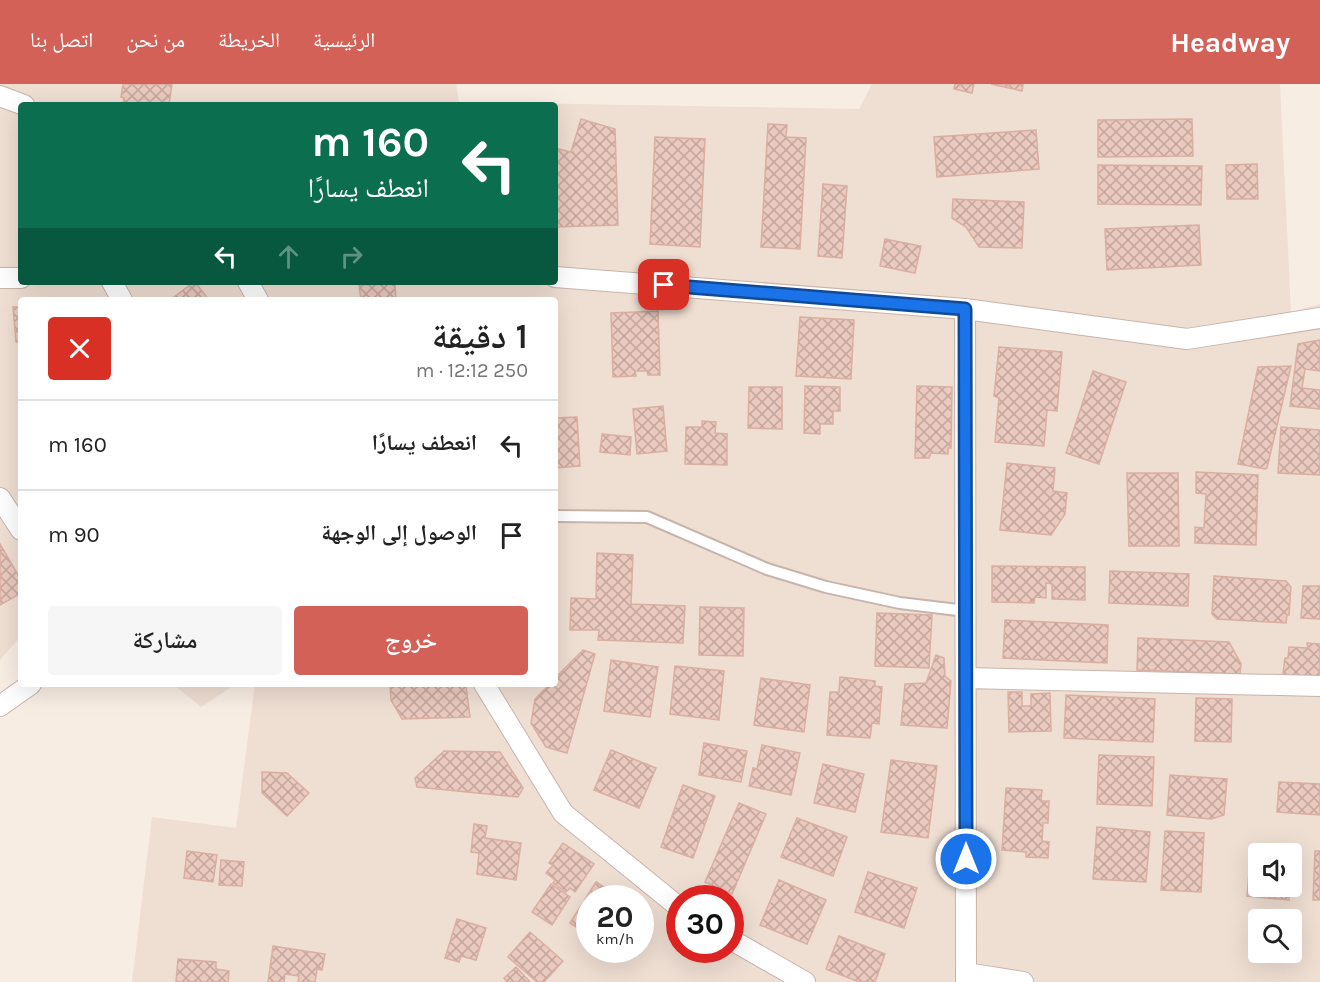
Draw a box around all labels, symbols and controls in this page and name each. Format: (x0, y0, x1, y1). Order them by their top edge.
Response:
text: Headway (1170, 26, 1290, 59)
text: اتصل بنا (30, 28, 93, 52)
text: من نحن (126, 28, 185, 52)
text: الخريطة (218, 28, 280, 52)
text: الرئيسية (313, 28, 375, 52)
text: 160 m (311, 117, 429, 167)
icon: left (450, 126, 528, 204)
text: انعطف يسارًا (308, 172, 429, 204)
icon: left (209, 240, 242, 273)
icon: ahead (272, 240, 305, 273)
icon: right (335, 240, 368, 273)
pin (638, 259, 689, 310)
icon: arrive (647, 268, 680, 301)
text: 1 دقيقة (432, 315, 528, 357)
button: close (48, 317, 111, 380)
text: 250 m · 12:12 (416, 359, 528, 382)
icon: left (495, 429, 528, 462)
text: انعطف يسارًا (372, 430, 477, 456)
text: 160 m (48, 432, 107, 458)
icon: arrive (495, 519, 528, 552)
text: الوصول إلى الوجهة (321, 520, 477, 546)
text: 90 m (48, 522, 100, 548)
button: مشاركة (48, 606, 282, 675)
button: خروج (294, 606, 528, 675)
position arrow (934, 827, 998, 891)
map controls (1248, 843, 1302, 963)
button: sound (1248, 843, 1302, 897)
speed limit sign: 30 (666, 885, 744, 963)
text: 20 (596, 899, 634, 935)
button: search (1248, 909, 1302, 963)
text: km/h (596, 930, 634, 948)

